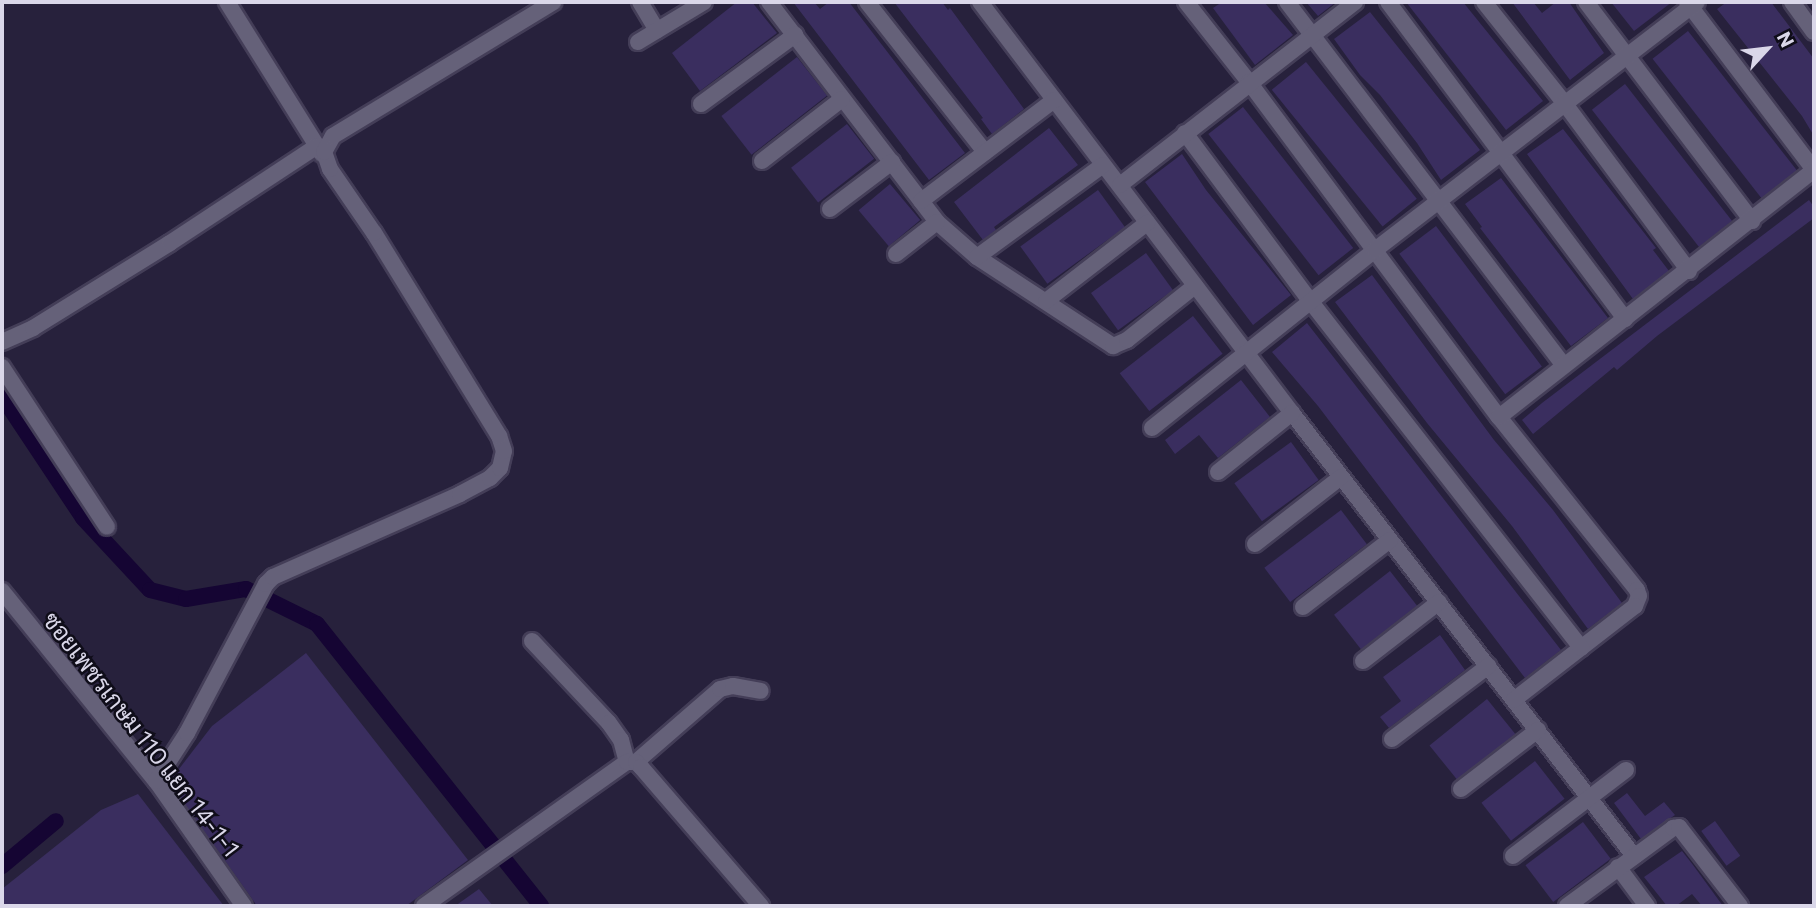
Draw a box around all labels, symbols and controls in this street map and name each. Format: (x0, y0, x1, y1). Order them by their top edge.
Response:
north arrow (1732, 14, 1802, 84)
text: N (1773, 28, 1800, 51)
street label: ซอยเพชรเกษม 110 แยก 14-1-1 (38, 606, 246, 862)

